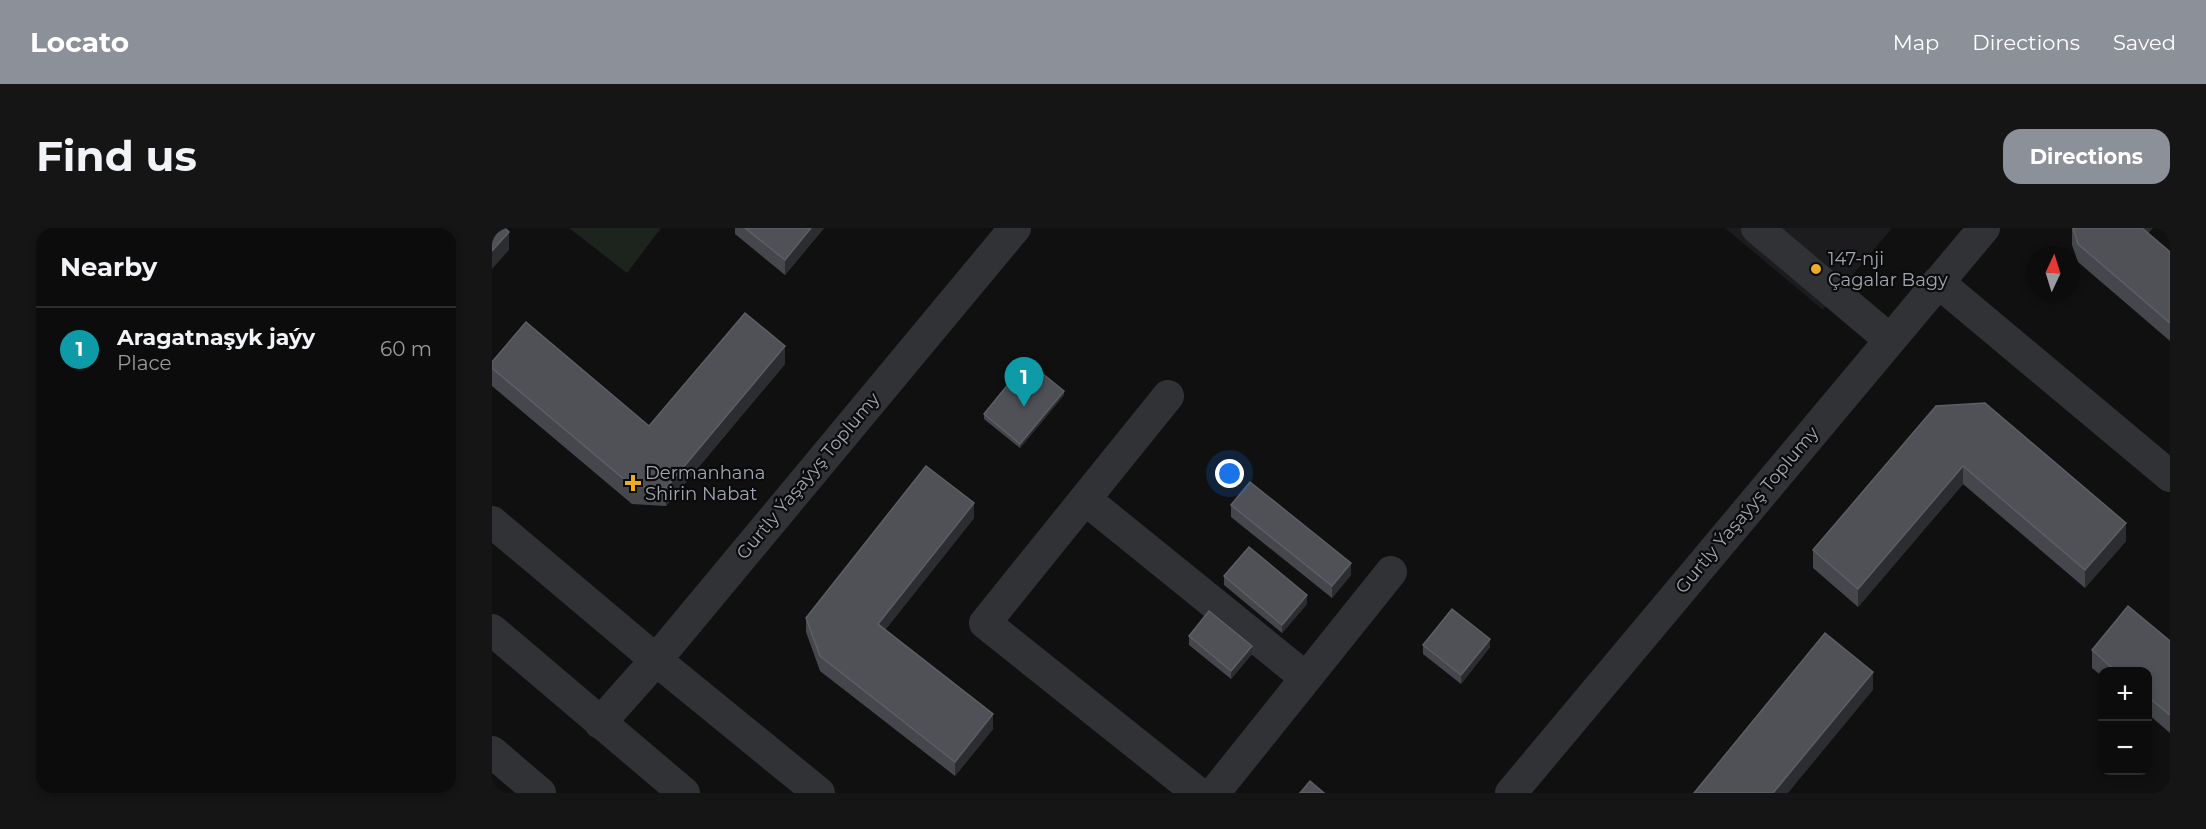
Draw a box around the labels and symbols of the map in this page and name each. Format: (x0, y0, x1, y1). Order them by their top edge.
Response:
north arrow (2026, 246, 2080, 300)
place label: 147-nji Çagalar Bagy (1828, 248, 1948, 291)
marker: 147-nji Çagalar Bagy (1809, 262, 1823, 276)
pin: 1 (1004, 358, 1044, 407)
street label: Gurtly Ýaşaýyş Toplumy (732, 388, 884, 564)
street label: Gurtly Ýaşaýyş Toplumy (1671, 422, 1823, 598)
your location (1215, 459, 1244, 488)
place label: Dermanhana Shirin Nabat (645, 462, 765, 505)
marker: Dermanhana Shirin Nabat (626, 476, 640, 490)

